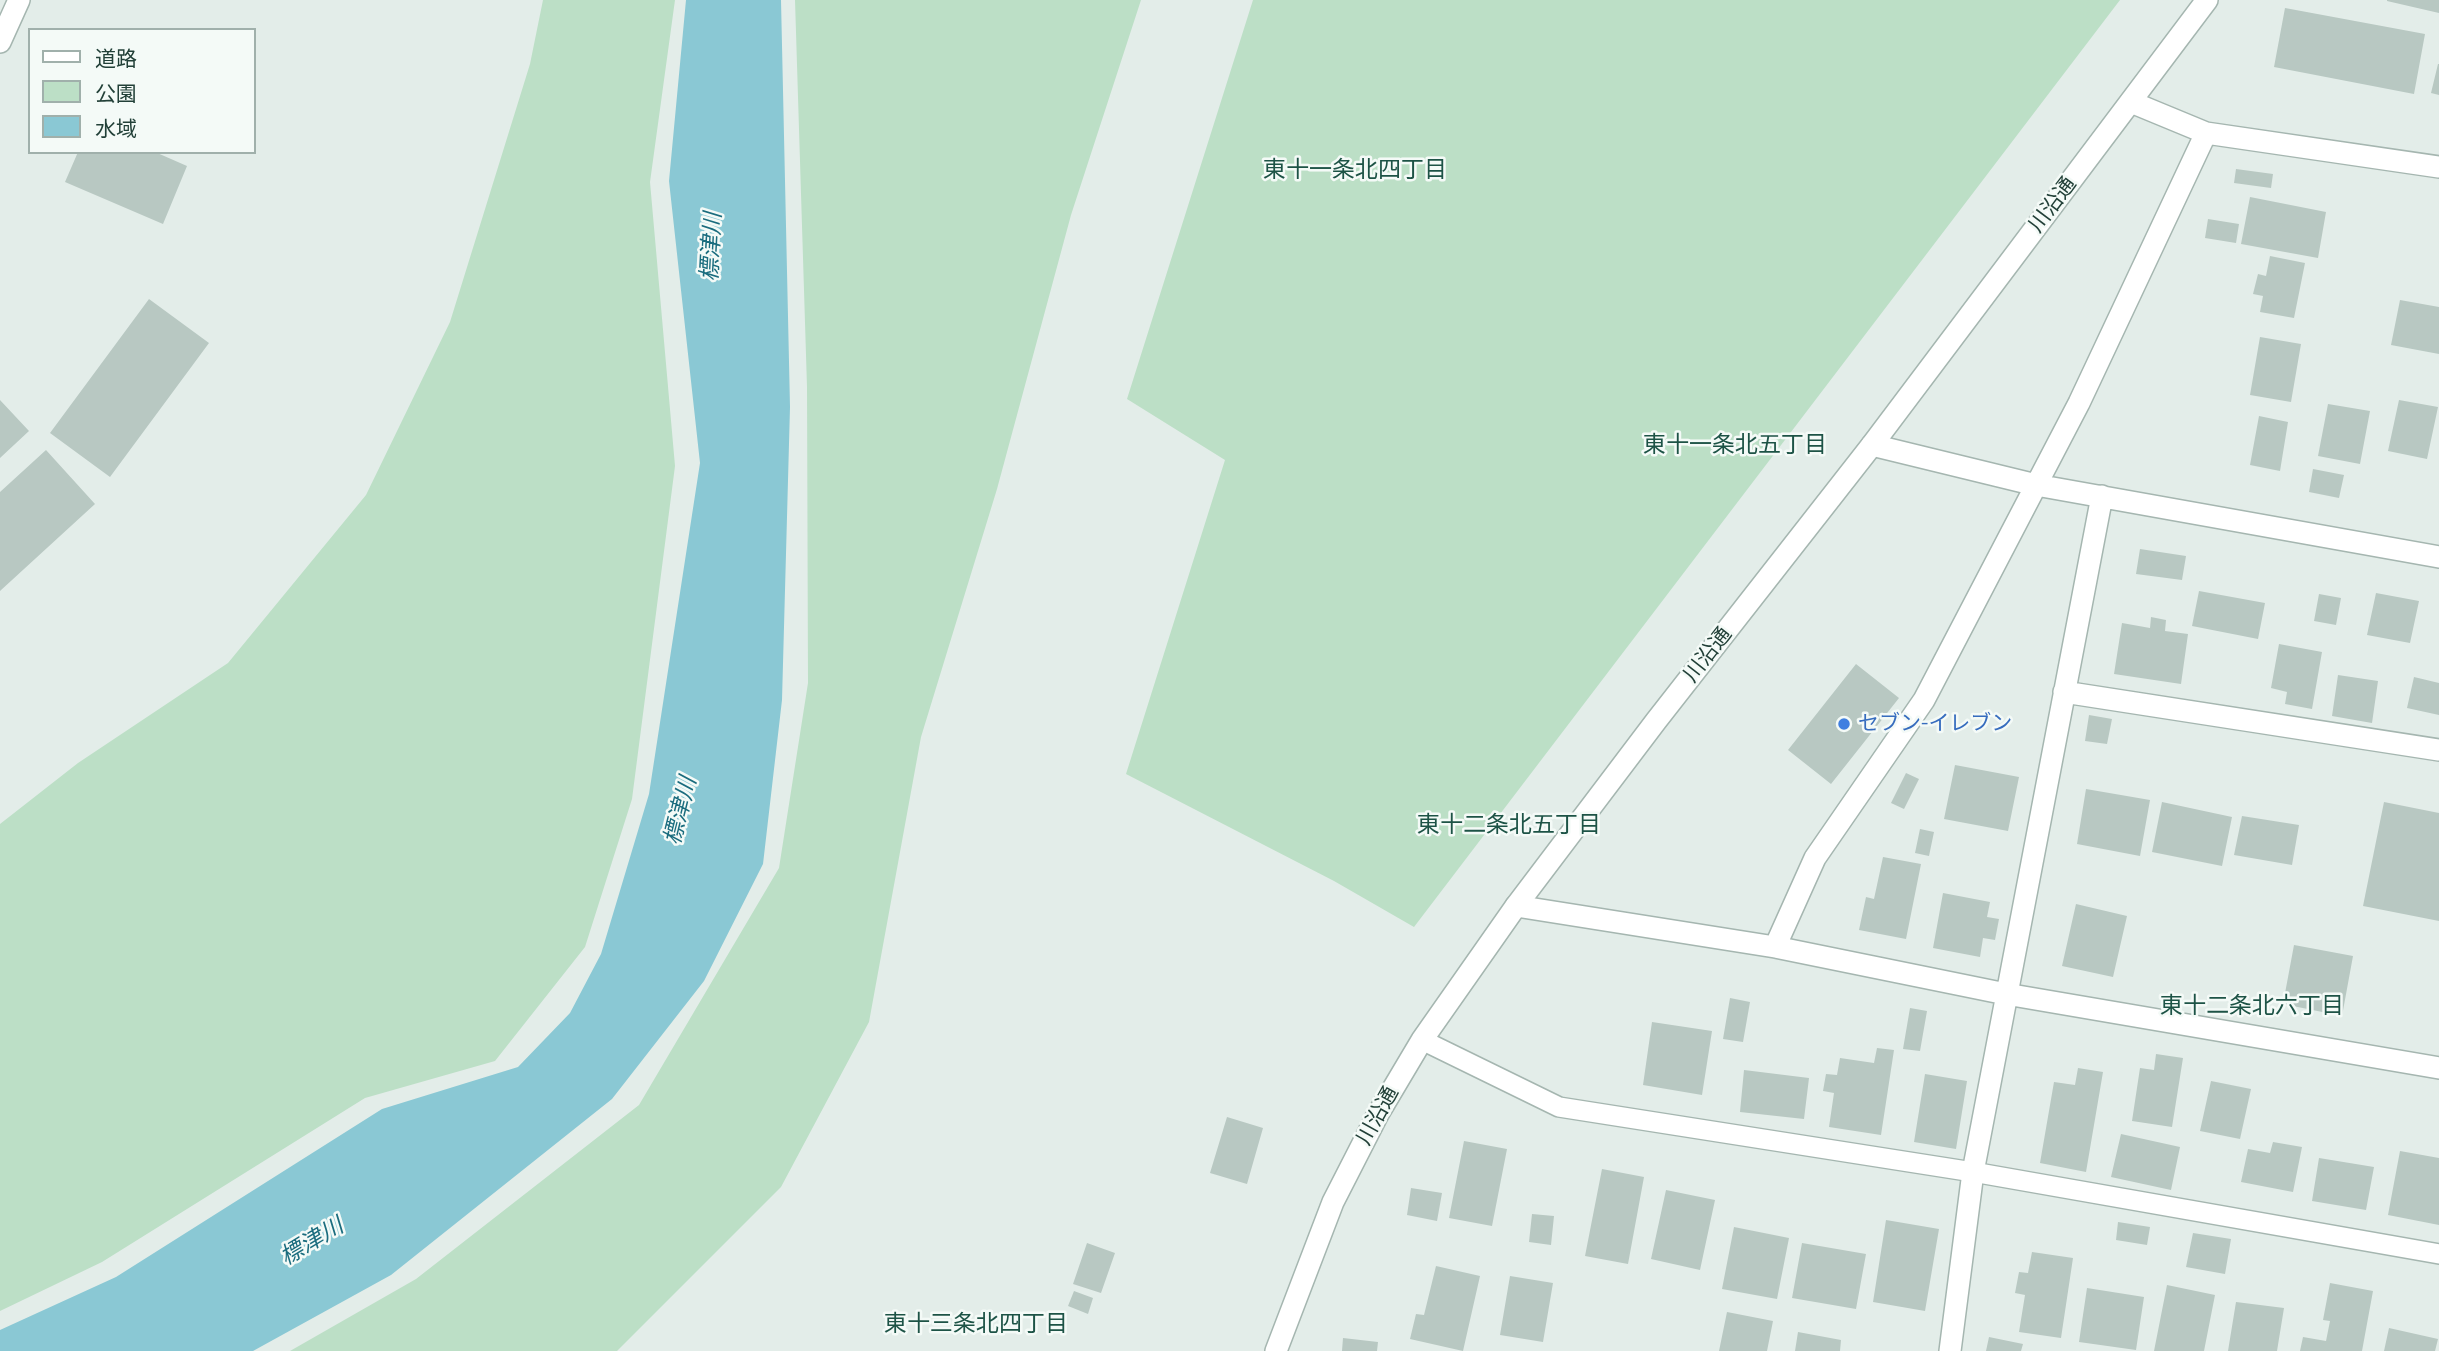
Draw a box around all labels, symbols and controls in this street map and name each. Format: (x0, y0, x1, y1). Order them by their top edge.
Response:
legend (28, 28, 256, 154)
text: 道路 (95, 47, 137, 71)
text: 公園 (95, 82, 137, 106)
text: 水域 (95, 117, 137, 141)
district label: 東十一条北四丁目 (1263, 156, 1447, 184)
street label: 川沿通 (2024, 172, 2082, 238)
water label: 標津川 (696, 212, 728, 282)
district label: 東十一条北五丁目 (1643, 431, 1827, 459)
street label: 川沿通 (1679, 622, 1737, 688)
place label: セブン-イレブン (1858, 711, 2012, 737)
marker: セブン-イレブン (1836, 716, 1852, 732)
water label: 標津川 (659, 774, 703, 848)
district label: 東十二条北五丁目 (1417, 811, 1601, 839)
district label: 東十二条北六丁目 (2160, 992, 2344, 1020)
street label: 川沿通 (1352, 1082, 1404, 1150)
water label: 標津川 (275, 1212, 349, 1272)
district label: 東十三条北四丁目 (884, 1310, 1068, 1338)

